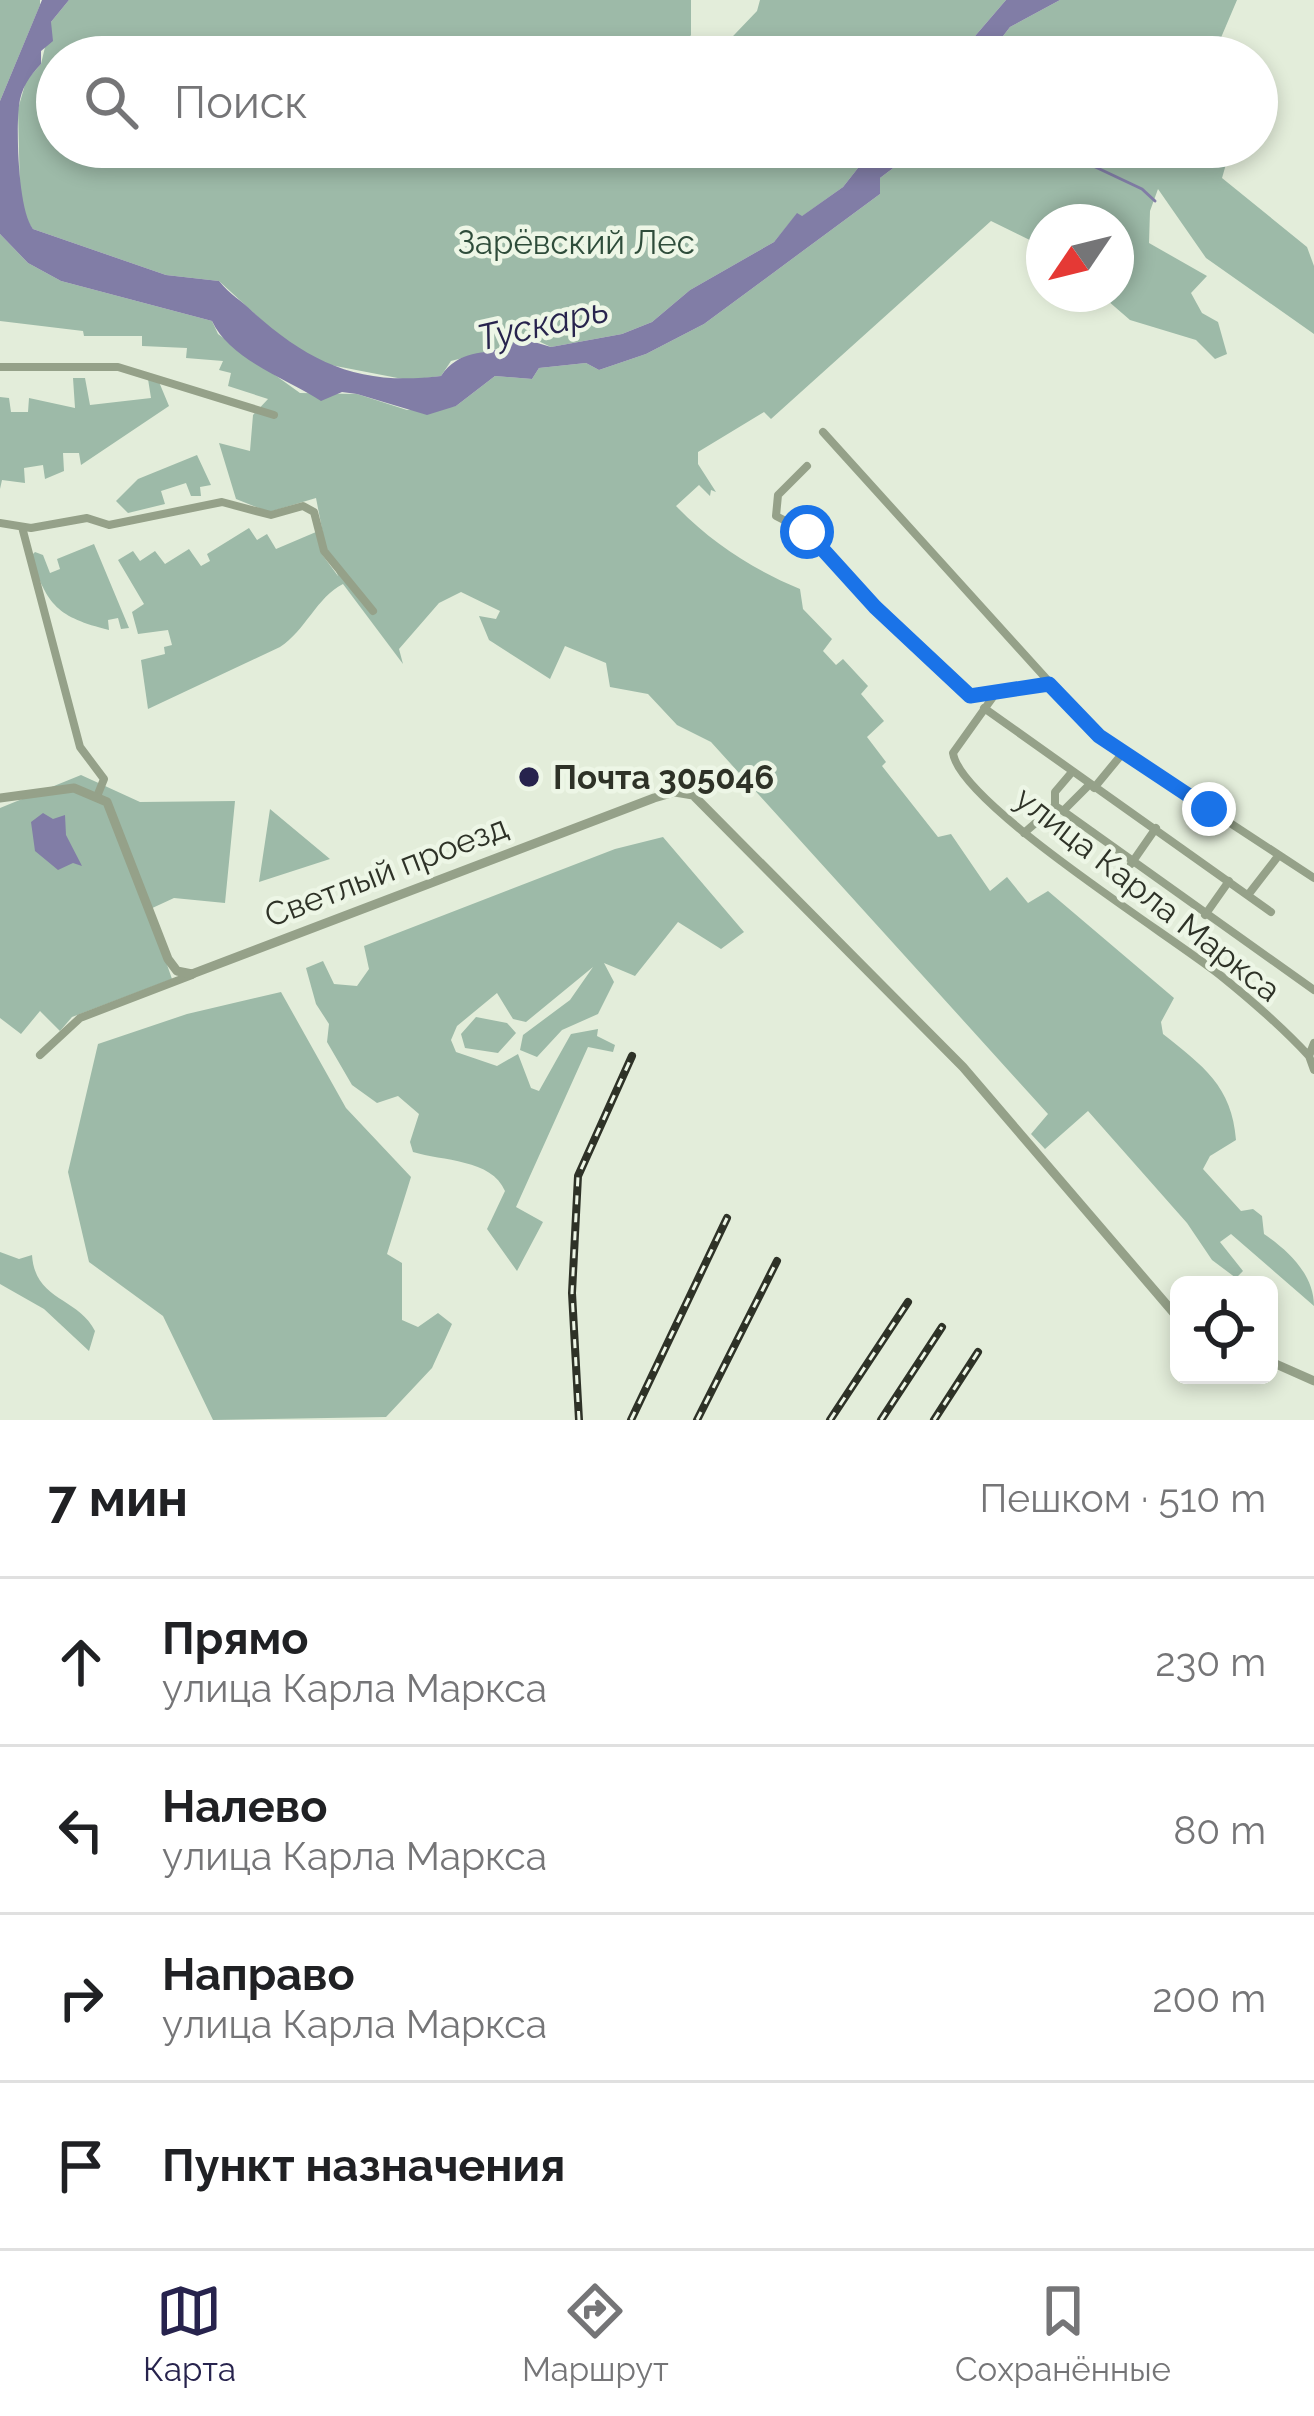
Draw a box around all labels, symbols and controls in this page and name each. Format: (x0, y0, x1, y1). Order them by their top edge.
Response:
search box (36, 36, 1278, 168)
icon: search (78, 69, 144, 135)
text: Поиск (174, 76, 308, 129)
north arrow (1026, 204, 1134, 312)
park label: Зарёвский Лес (457, 223, 695, 262)
water label: Тускарь (473, 288, 613, 358)
route start (780, 505, 834, 559)
place label: Почта 305046 (553, 758, 774, 797)
marker: Почта 305046 (516, 764, 542, 790)
street label: улица Карла Маркса (1008, 778, 1288, 1010)
route end (1182, 782, 1236, 836)
street label: Светлый проезд (259, 807, 513, 935)
map controls (1170, 1276, 1278, 1384)
button: locate (1170, 1276, 1278, 1384)
text: 7 мин (48, 1468, 188, 1528)
text: Пешком · 510 m (980, 1475, 1266, 1521)
text: Прямо (162, 1612, 309, 1665)
icon: ahead (48, 1629, 114, 1695)
text: 230 m (1155, 1639, 1266, 1685)
text: улица Карла Маркса (162, 1665, 547, 1711)
text: Налево (162, 1780, 328, 1833)
icon: left (48, 1797, 114, 1863)
text: 80 m (1173, 1807, 1266, 1853)
text: улица Карла Маркса (162, 1833, 547, 1879)
text: Направо (162, 1948, 355, 2001)
icon: right (48, 1965, 114, 2031)
text: 200 m (1152, 1975, 1266, 2021)
text: улица Карла Маркса (162, 2001, 547, 2047)
icon: arrive (48, 2133, 114, 2199)
text: Пункт назначения (162, 2139, 565, 2192)
tab: Карта (143, 2278, 236, 2389)
tab: Маршрут (522, 2278, 669, 2389)
tab: Сохранённые (955, 2278, 1171, 2389)

